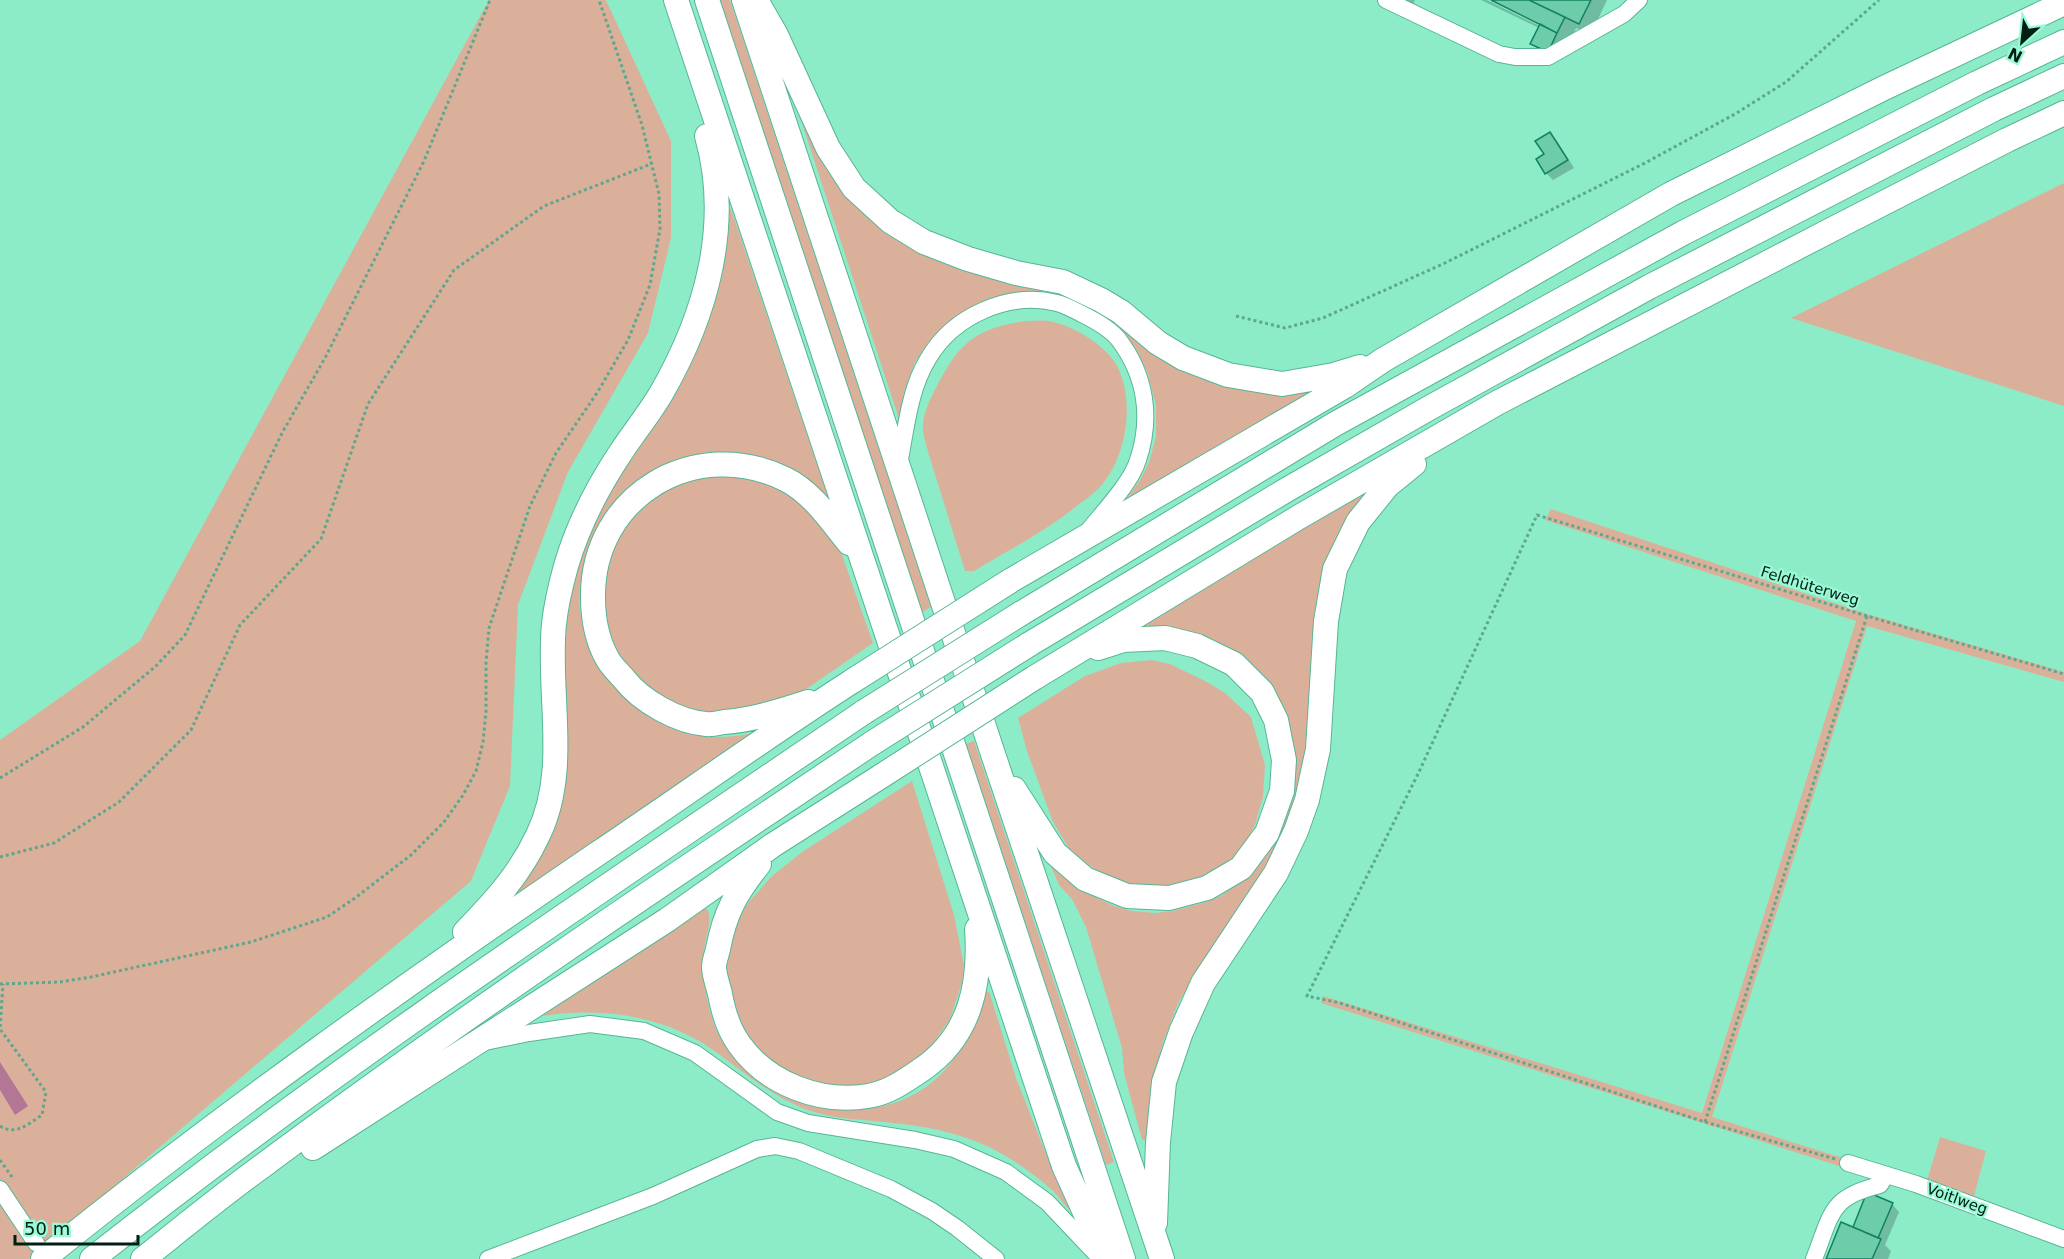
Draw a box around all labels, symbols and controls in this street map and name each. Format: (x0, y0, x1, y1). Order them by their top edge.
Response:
north arrow (1992, 12, 2052, 72)
text: N (2005, 43, 2026, 66)
street label: Feldhüterweg (1759, 562, 1861, 610)
street label: Voitlweg (1924, 1180, 1990, 1218)
scale bar (15, 1208, 138, 1246)
text: 50 m (24, 1218, 70, 1239)

